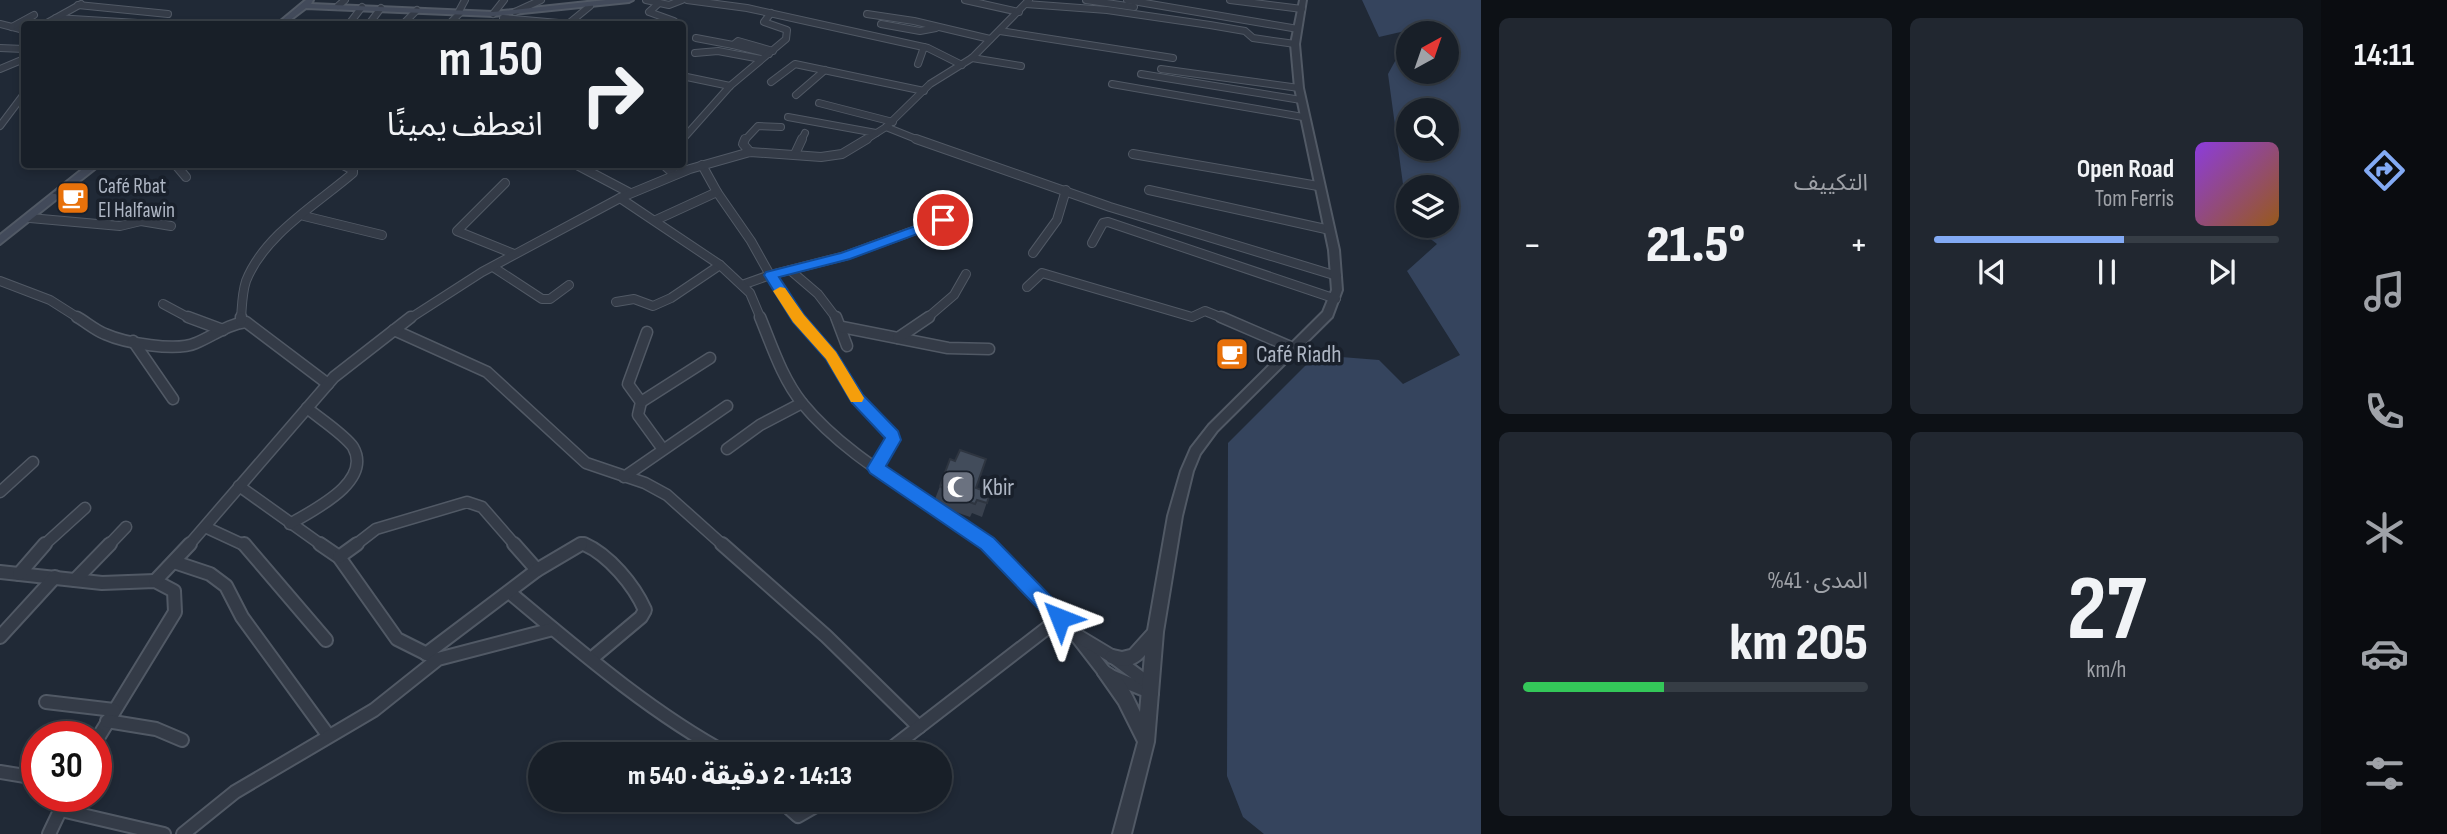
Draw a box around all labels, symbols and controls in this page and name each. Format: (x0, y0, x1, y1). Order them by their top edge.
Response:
north arrow (1396, 21, 1460, 84)
map controls (1396, 21, 1459, 238)
text: 150 m (439, 31, 543, 90)
text: 14:11 (2354, 36, 2414, 75)
icon: right (567, 49, 658, 140)
button: search (1396, 98, 1459, 161)
text: انعطف يمينًا (387, 106, 543, 145)
icon: directions (2360, 146, 2409, 195)
text: Open Road (2077, 154, 2174, 185)
text: التكييف (1794, 169, 1868, 197)
place label: Café Rbat El Halfawin (98, 174, 175, 223)
button: layers (1396, 175, 1459, 238)
cafe icon: Café Rbat El Halfawin (54, 179, 92, 217)
text: Tom Ferris (2095, 185, 2174, 213)
pin (913, 190, 973, 250)
icon: arrive (924, 201, 962, 239)
text: 21.5° (1646, 214, 1745, 277)
text: − (1523, 223, 1542, 268)
text: + (1849, 223, 1868, 268)
icon: previous (1973, 253, 2011, 291)
icon: pause (2088, 253, 2126, 291)
icon: next (2203, 253, 2241, 291)
icon: music (2360, 267, 2409, 316)
cafe icon: Café Riadh (1213, 335, 1251, 373)
place label: Café Riadh (1256, 340, 1341, 369)
icon: phone (2360, 387, 2409, 436)
mosque icon: Kbir (939, 468, 977, 506)
place label: Kbir (982, 473, 1014, 502)
icon: climate (2360, 508, 2409, 557)
text: 27 (2067, 556, 2146, 665)
text: المدى · 41% (1767, 567, 1868, 595)
position arrow (1023, 581, 1097, 655)
text: 205 km (1730, 612, 1868, 675)
icon: car (2360, 629, 2409, 678)
text: km/h (2087, 656, 2126, 684)
speed limit sign: 30 (21, 721, 112, 812)
icon: filters (2360, 749, 2409, 798)
text: 14:13 · 2 دقيقة · 540 m (628, 761, 852, 792)

